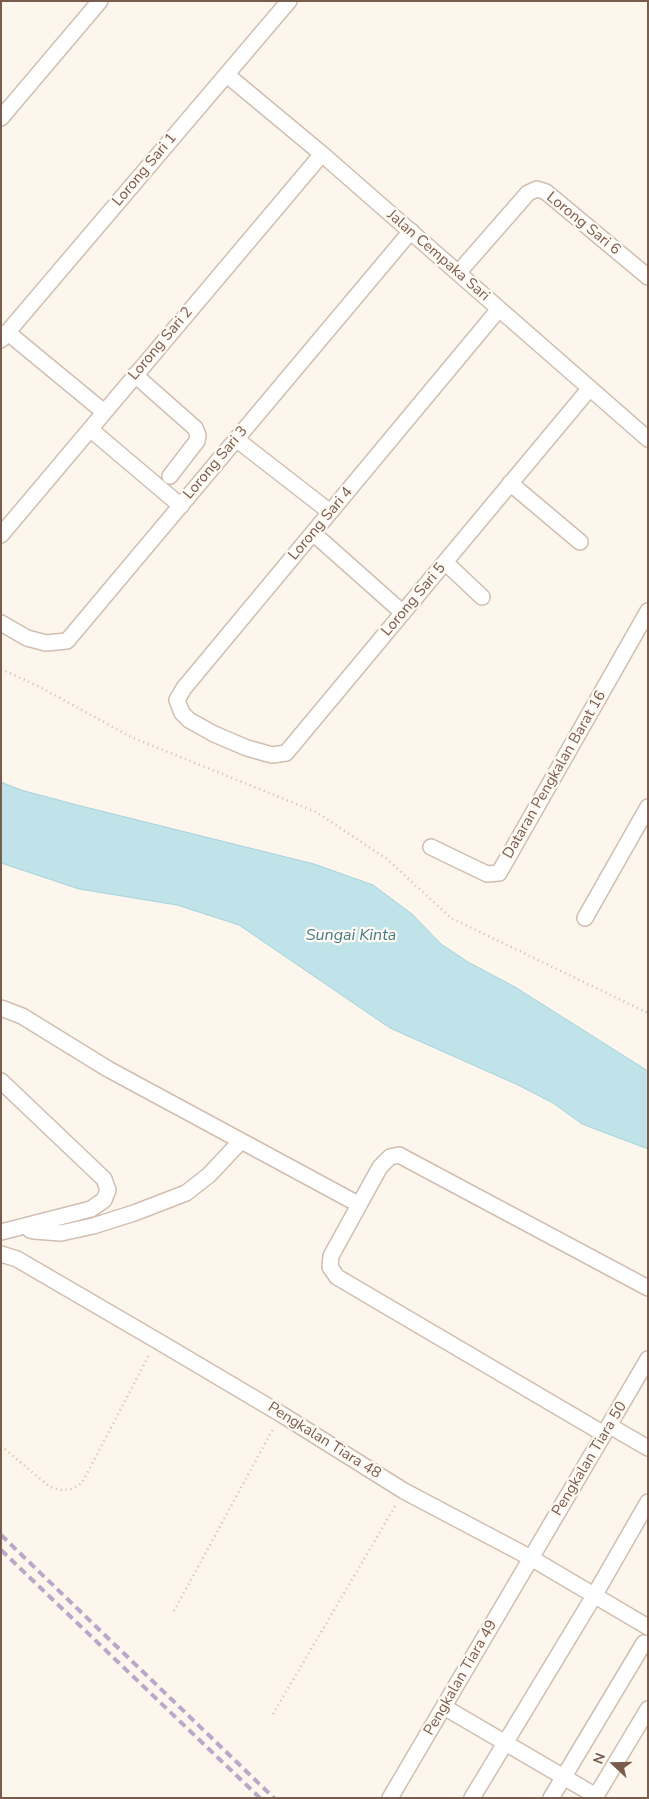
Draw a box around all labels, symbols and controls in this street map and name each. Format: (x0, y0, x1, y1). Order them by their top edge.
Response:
street label: Lorong Sari 1 (109, 130, 181, 210)
street label: Lorong Sari 6 (542, 189, 624, 259)
street label: Jalan Cempaka Sari (383, 207, 493, 305)
street label: Lorong Sari 2 (125, 304, 197, 384)
street label: Lorong Sari 3 (180, 423, 252, 503)
street label: Lorong Sari 4 (285, 484, 357, 564)
street label: Lorong Sari 5 (378, 560, 450, 640)
street label: Dataran Pengkalan Barat 16 (499, 688, 611, 862)
water label: Sungai Kinta (306, 926, 396, 946)
street label: Pengkalan Tiara 48 (264, 1399, 384, 1483)
street label: Pengkalan Tiara 50 (549, 1399, 631, 1519)
street label: Pengkalan Tiara 49 (421, 1617, 501, 1739)
north arrow (589, 1739, 639, 1789)
text: N (589, 1750, 610, 1767)

